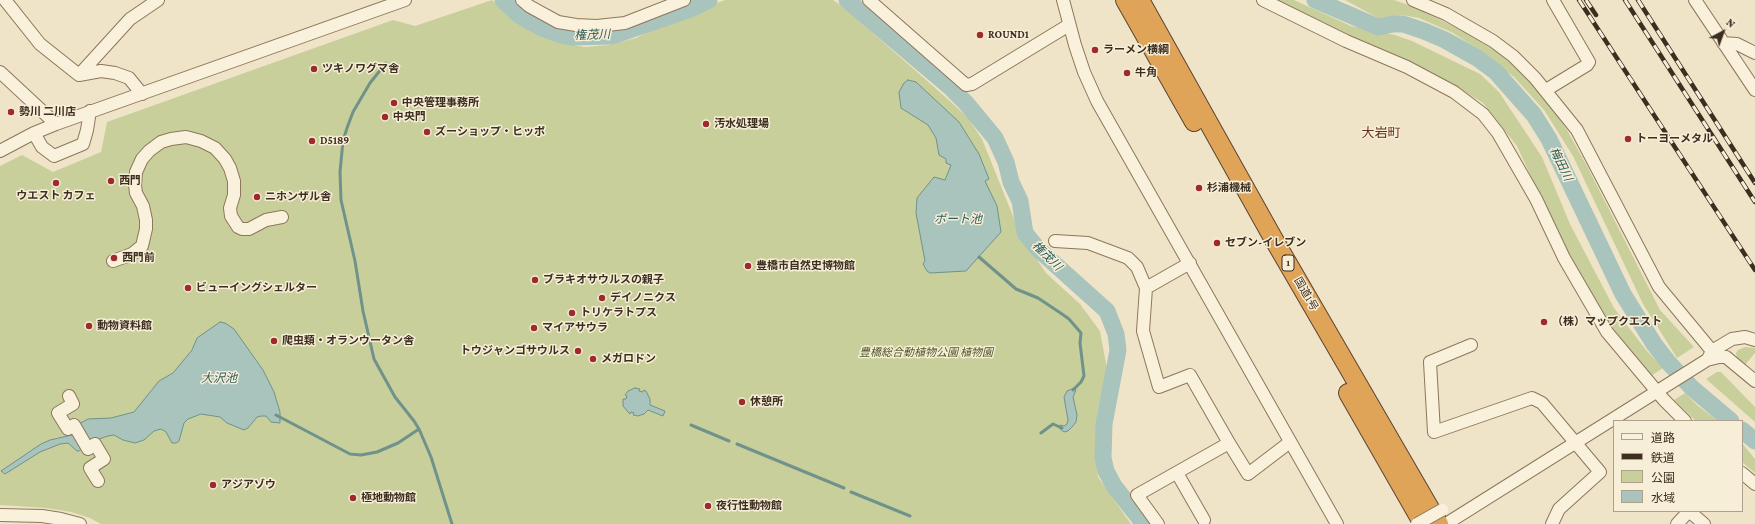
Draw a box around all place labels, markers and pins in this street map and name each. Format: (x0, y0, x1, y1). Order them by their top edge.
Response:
place label: ROUND1 (988, 28, 1029, 42)
marker: ROUND1 (975, 30, 985, 40)
place label: ラーメン横綱 (1103, 43, 1169, 57)
marker: ラーメン横綱 (1090, 45, 1100, 55)
place label: ツキノワグマ舎 (322, 62, 399, 76)
marker: ツキノワグマ舎 (309, 64, 319, 74)
place label: 牛角 (1135, 66, 1157, 80)
marker: 牛角 (1122, 68, 1132, 78)
place label: 中央管理事務所 (402, 96, 479, 110)
marker: 中央管理事務所 (389, 98, 399, 108)
place label: 勢川 二川店 (19, 105, 76, 119)
marker: 勢川 二川店 (6, 107, 16, 117)
place label: 中央門 (393, 110, 426, 124)
marker: 中央門 (380, 112, 390, 122)
place label: 汚水処理場 (714, 117, 769, 131)
marker: 汚水処理場 (701, 119, 711, 129)
place label: ズーショップ・ヒッポ (435, 125, 545, 139)
marker: ズーショップ・ヒッポ (422, 127, 432, 137)
place label: トーヨーメタル (1636, 132, 1713, 146)
place label: D5189 (320, 134, 349, 148)
marker: トーヨーメタル (1623, 134, 1633, 144)
marker: D5189 (307, 136, 317, 146)
place label: 西門 (119, 174, 141, 188)
marker: 西門 (106, 176, 116, 186)
marker: ウエスト カフェ (51, 178, 61, 188)
place label: 杉浦機械 (1207, 181, 1251, 195)
marker: 杉浦機械 (1194, 183, 1204, 193)
place label: ウエスト カフェ (16, 189, 96, 203)
place label: ニホンザル舎 (265, 190, 331, 204)
marker: ニホンザル舎 (252, 192, 262, 202)
place label: セブン-イレブン (1225, 236, 1306, 250)
marker: セブン-イレブン (1212, 238, 1222, 248)
place label: 西門前 (122, 251, 155, 265)
marker: 西門前 (109, 253, 119, 263)
place label: 豊橋市自然史博物館 (756, 259, 855, 273)
marker: 豊橋市自然史博物館 (743, 261, 753, 271)
place label: ブラキオサウルスの親子 (543, 273, 664, 287)
marker: ブラキオサウルスの親子 (530, 275, 540, 285)
place label: ビューイングシェルター (196, 281, 317, 295)
marker: ビューイングシェルター (183, 283, 193, 293)
place label: デイノニクス (610, 291, 676, 305)
marker: デイノニクス (597, 293, 607, 303)
place label: トリケラトプス (580, 306, 657, 320)
marker: トリケラトプス (567, 308, 577, 318)
place label: （株）マップクエスト (1552, 315, 1662, 329)
marker: （株）マップクエスト (1539, 317, 1549, 327)
place label: 動物資料館 (97, 319, 152, 333)
marker: 動物資料館 (84, 321, 94, 331)
place label: マイアサウラ (542, 321, 608, 335)
marker: マイアサウラ (529, 323, 539, 333)
place label: 爬虫類・オランウータン舎 (282, 334, 414, 348)
marker: 爬虫類・オランウータン舎 (269, 336, 279, 346)
place label: トウジャンゴサウルス (460, 344, 570, 358)
marker: トウジャンゴサウルス (573, 346, 583, 356)
place label: メガロドン (601, 352, 656, 366)
marker: メガロドン (588, 354, 598, 364)
place label: 休憩所 (750, 395, 783, 409)
marker: 休憩所 (737, 397, 747, 407)
place label: アジアゾウ (221, 478, 276, 492)
marker: アジアゾウ (208, 480, 218, 490)
place label: 極地動物館 (361, 491, 416, 505)
marker: 極地動物館 (348, 493, 358, 503)
place label: 夜行性動物館 (716, 499, 782, 513)
marker: 夜行性動物館 (703, 501, 713, 511)

